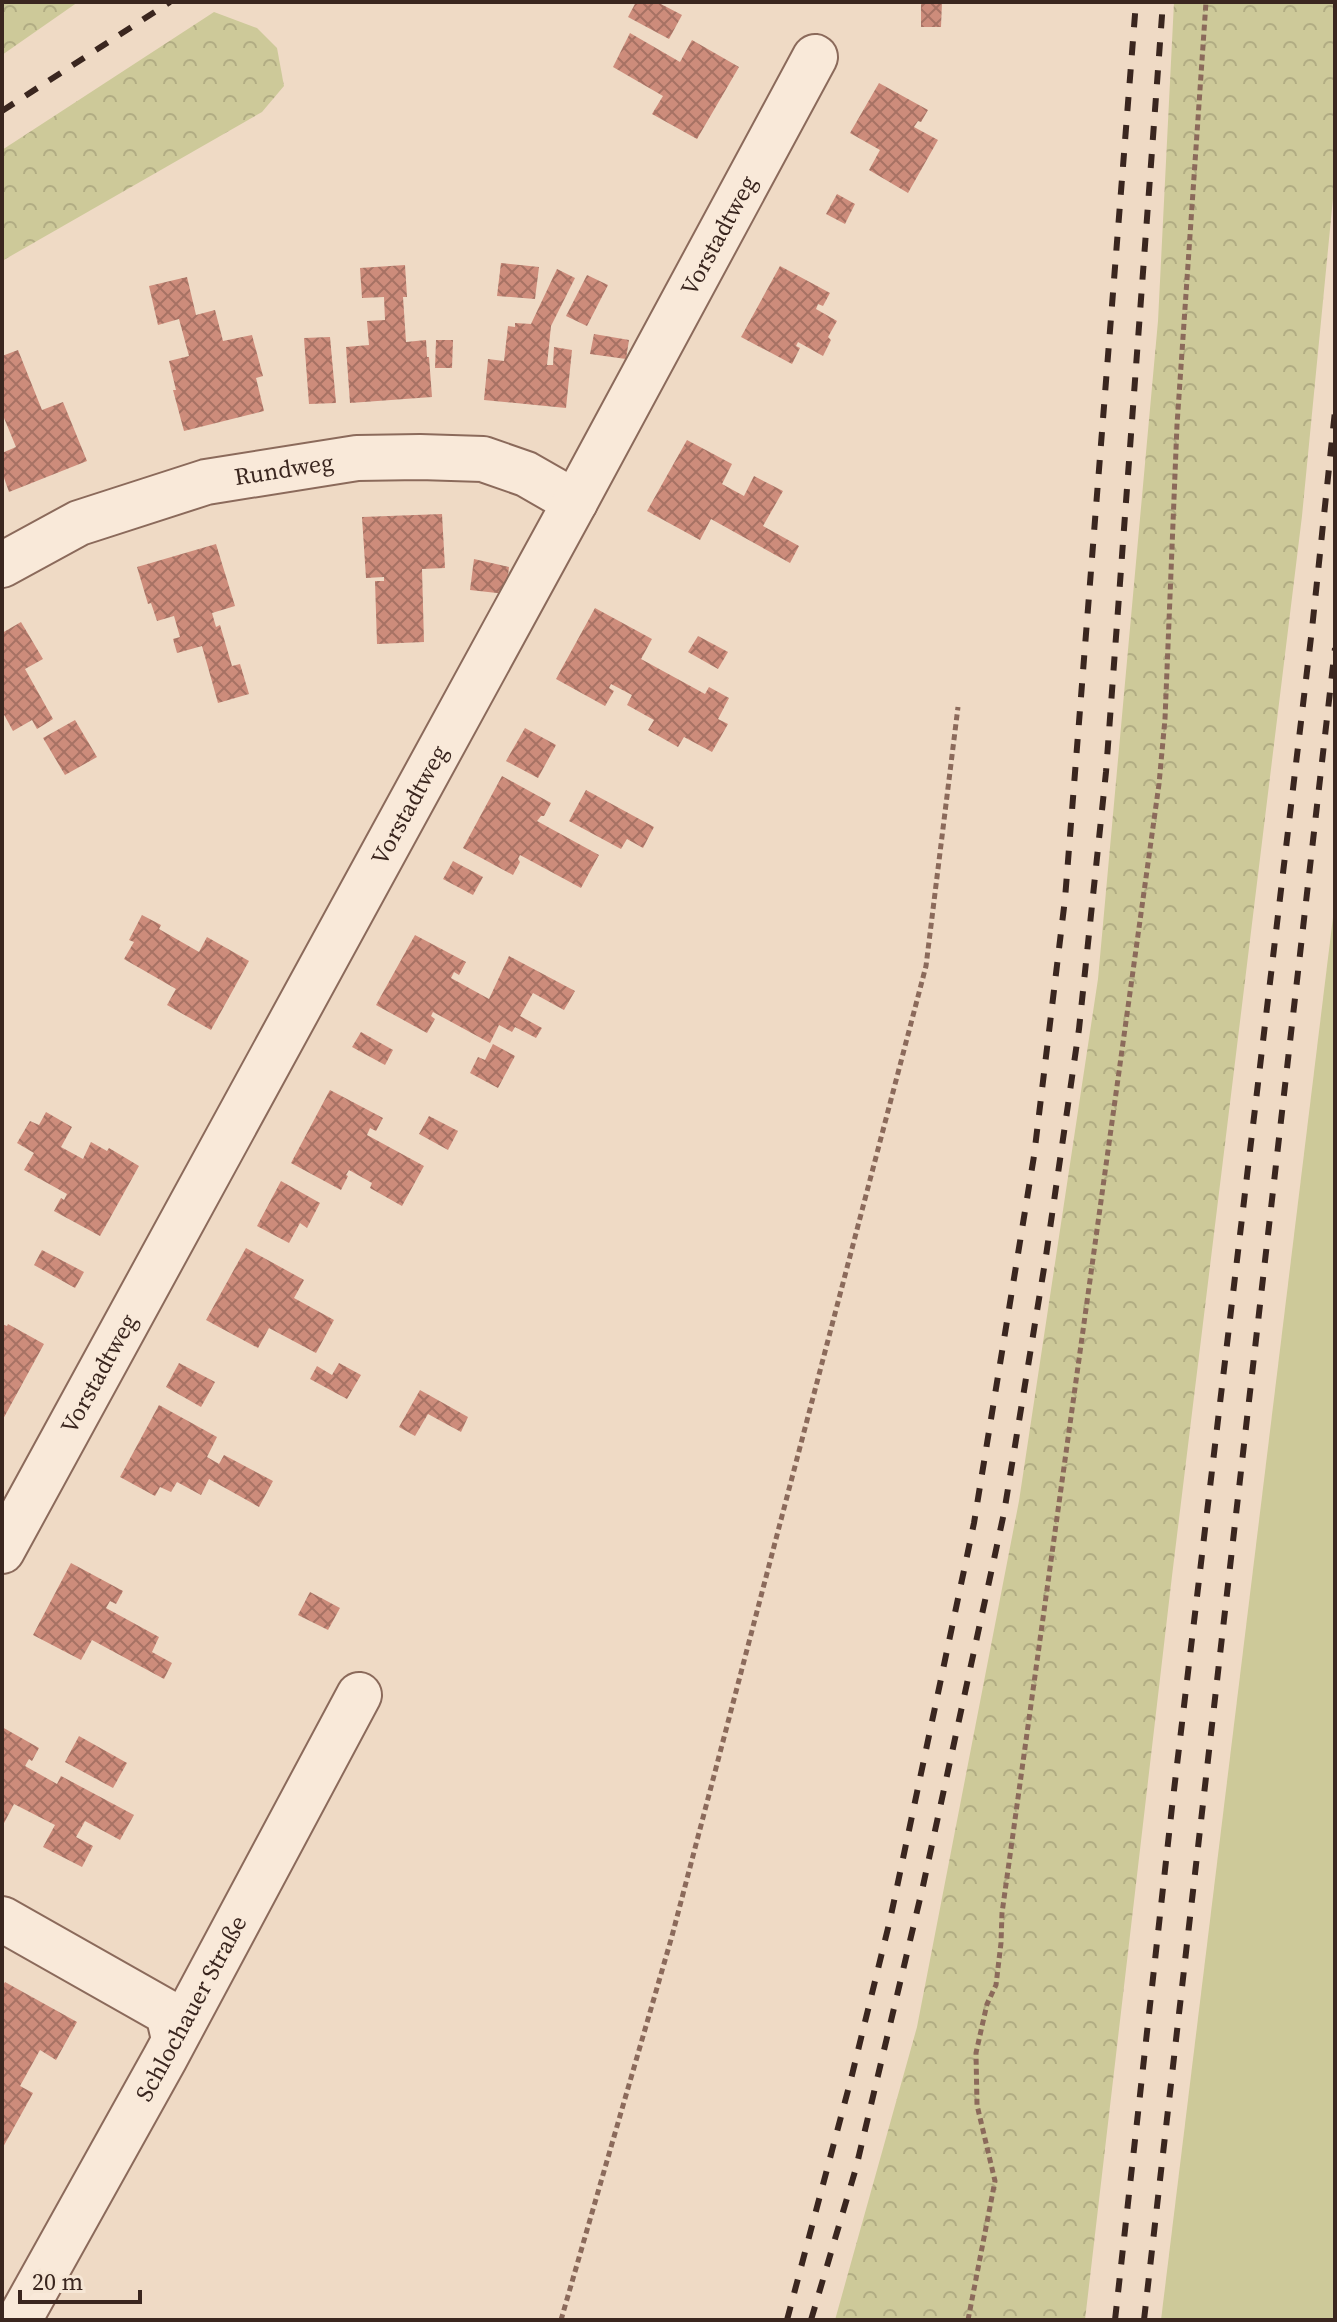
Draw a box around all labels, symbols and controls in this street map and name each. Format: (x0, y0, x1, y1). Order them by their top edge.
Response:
street label: Vorstadtweg (672, 169, 764, 301)
street label: Rundweg (232, 445, 336, 493)
street label: Vorstadtweg (363, 739, 455, 871)
street label: Vorstadtweg (52, 1308, 145, 1439)
street label: Schlochauer Straße (127, 1909, 254, 2107)
scale bar (20, 2254, 140, 2304)
text: 20 m (32, 2265, 83, 2298)

